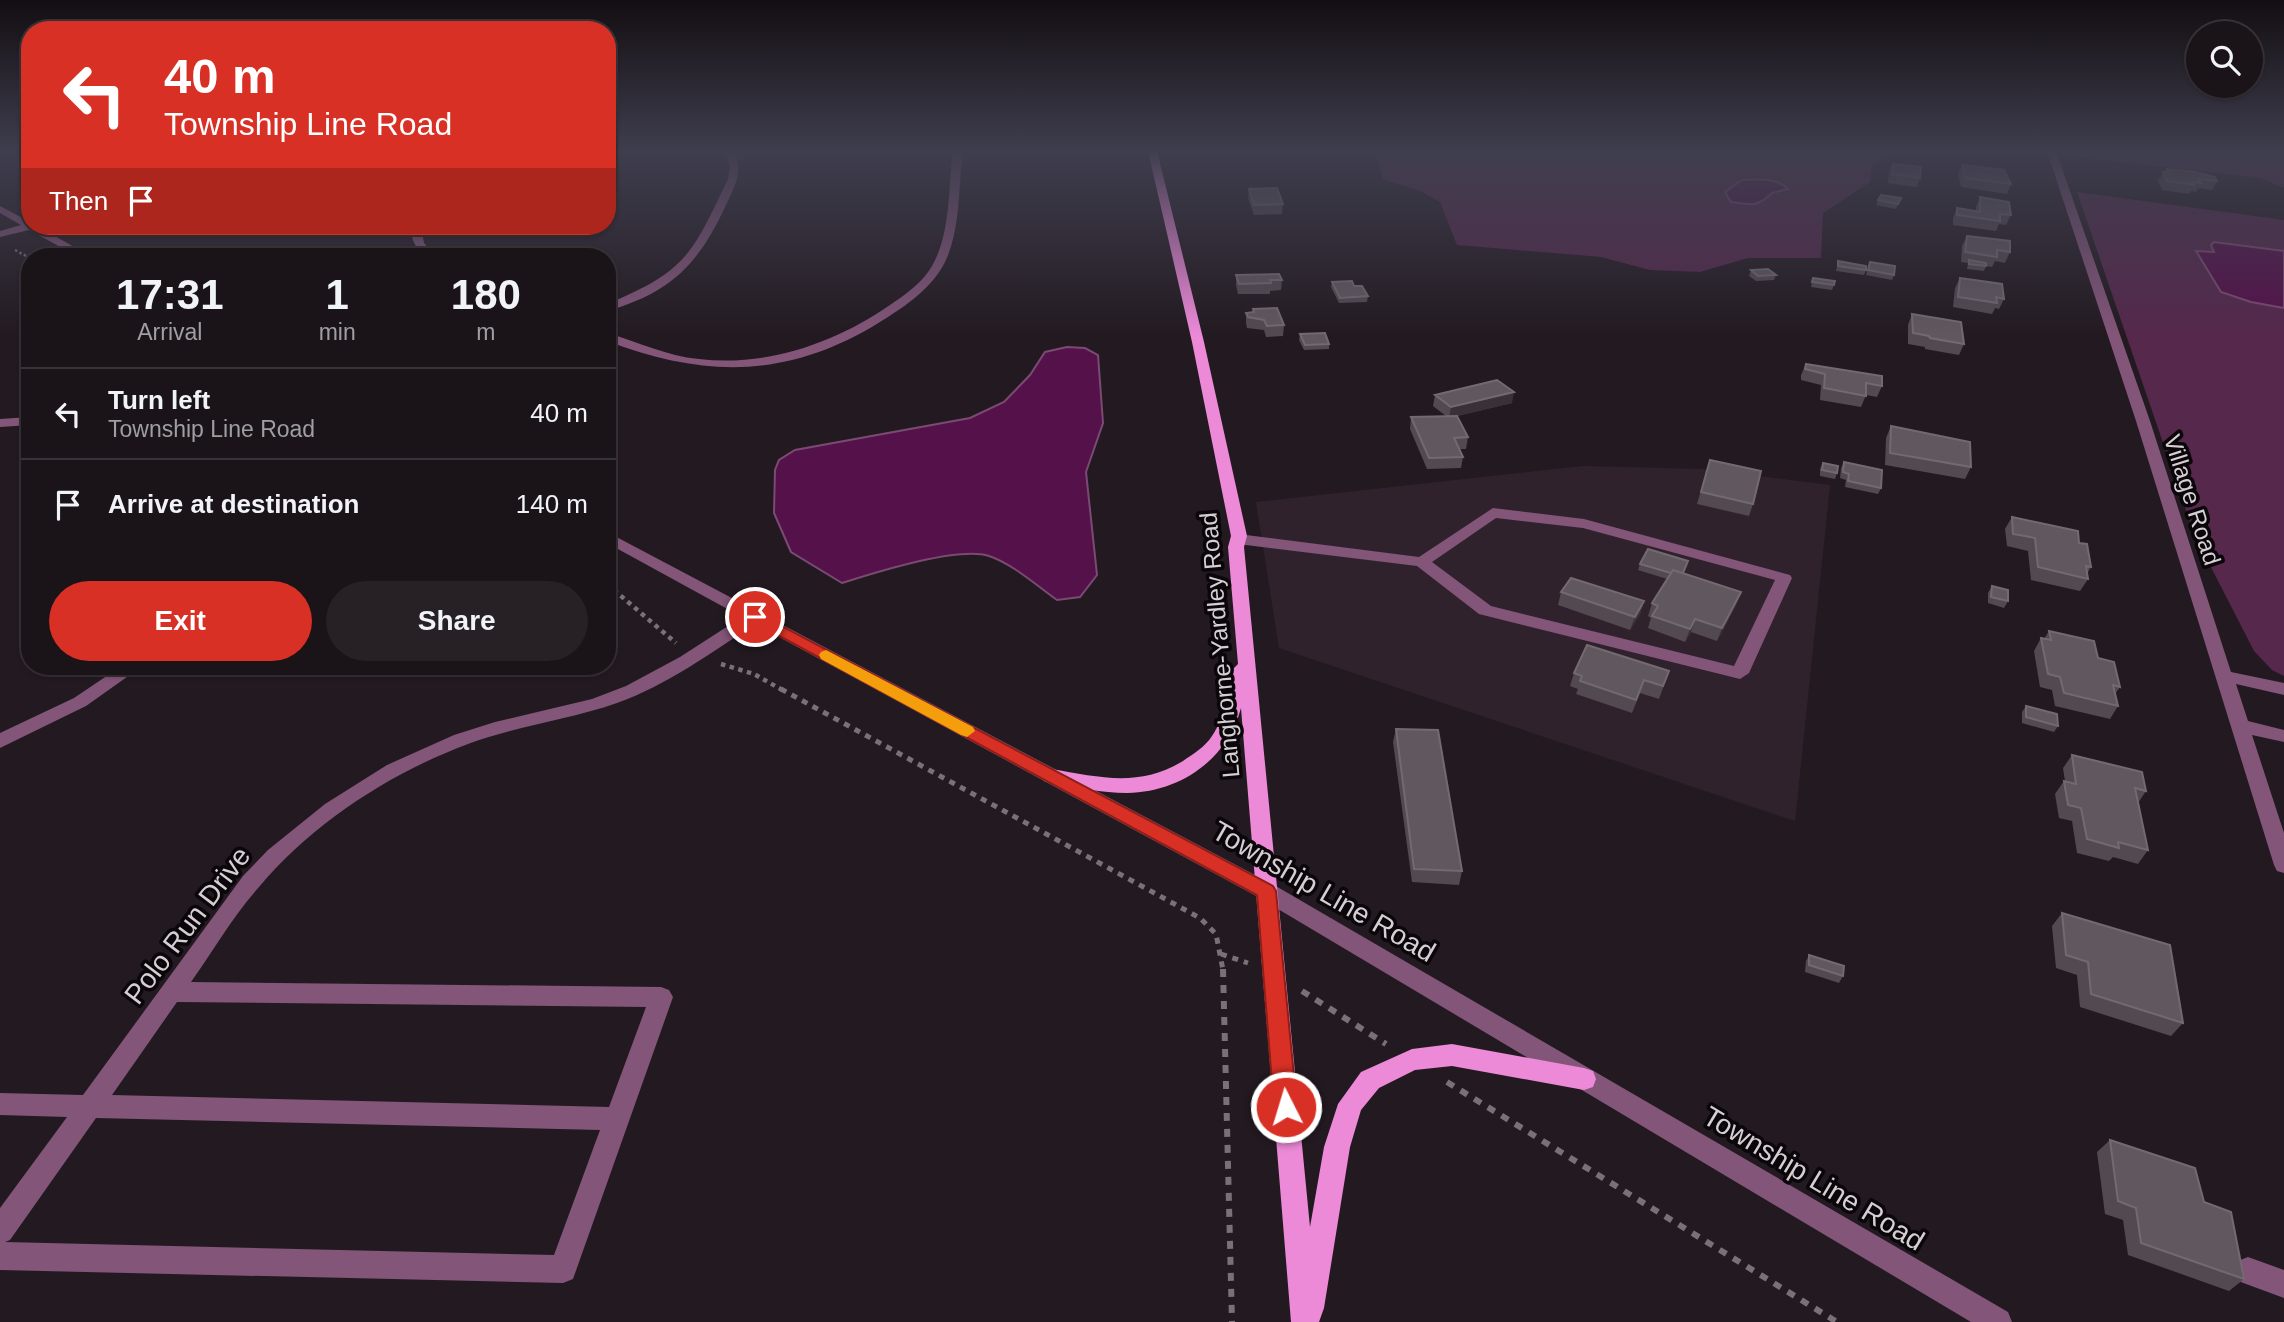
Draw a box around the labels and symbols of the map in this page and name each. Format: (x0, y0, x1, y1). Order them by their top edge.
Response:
street label: Village Road (2159, 431, 2226, 569)
street label: Langhorne-Yardley Road (1194, 511, 1245, 779)
pin (725, 587, 785, 647)
street label: Township Line Road (1207, 815, 1441, 968)
street label: Polo Run Drive (118, 841, 256, 1010)
position arrow (1249, 1070, 1323, 1144)
street label: Township Line Road (1698, 1100, 1930, 1257)

